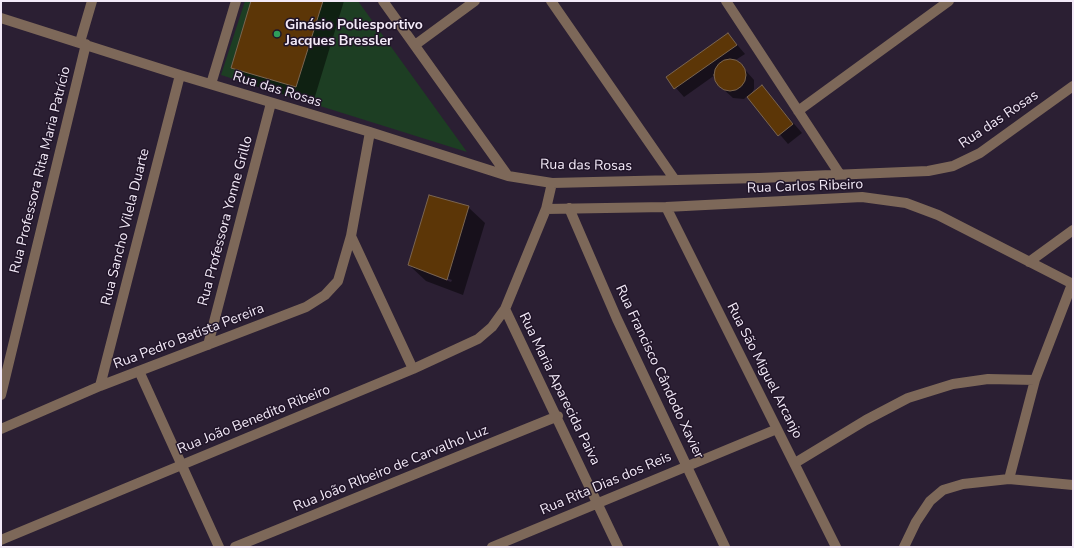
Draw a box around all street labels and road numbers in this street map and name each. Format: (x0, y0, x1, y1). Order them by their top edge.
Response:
street label: Rua Professora Rita Maria Patrício (7, 65, 75, 275)
street label: Rua das Rosas (231, 69, 323, 111)
street label: Rua das Rosas (956, 87, 1042, 153)
street label: Rua Professora Yonne Grillo (195, 134, 257, 308)
street label: Rua Sancho Vilela Duarte (98, 147, 154, 307)
street label: Rua das Rosas (540, 157, 632, 175)
street label: Rua Carlos Ribeiro (747, 177, 863, 197)
street label: Rua Francisco Cândodo Xavier (611, 282, 707, 462)
street label: Rua Pedro Batista Pereira (111, 300, 267, 374)
street label: Rua São Miguel Arcanjo (722, 300, 806, 442)
street label: Rua Maria Aparecida Paiva (515, 310, 603, 468)
street label: Rua João Benedito Ribeiro (175, 382, 333, 458)
street label: Rua João RIbeiro de Carvalho Luz (291, 422, 491, 516)
street label: Rua Rita Dias dos Reis (538, 449, 674, 519)

